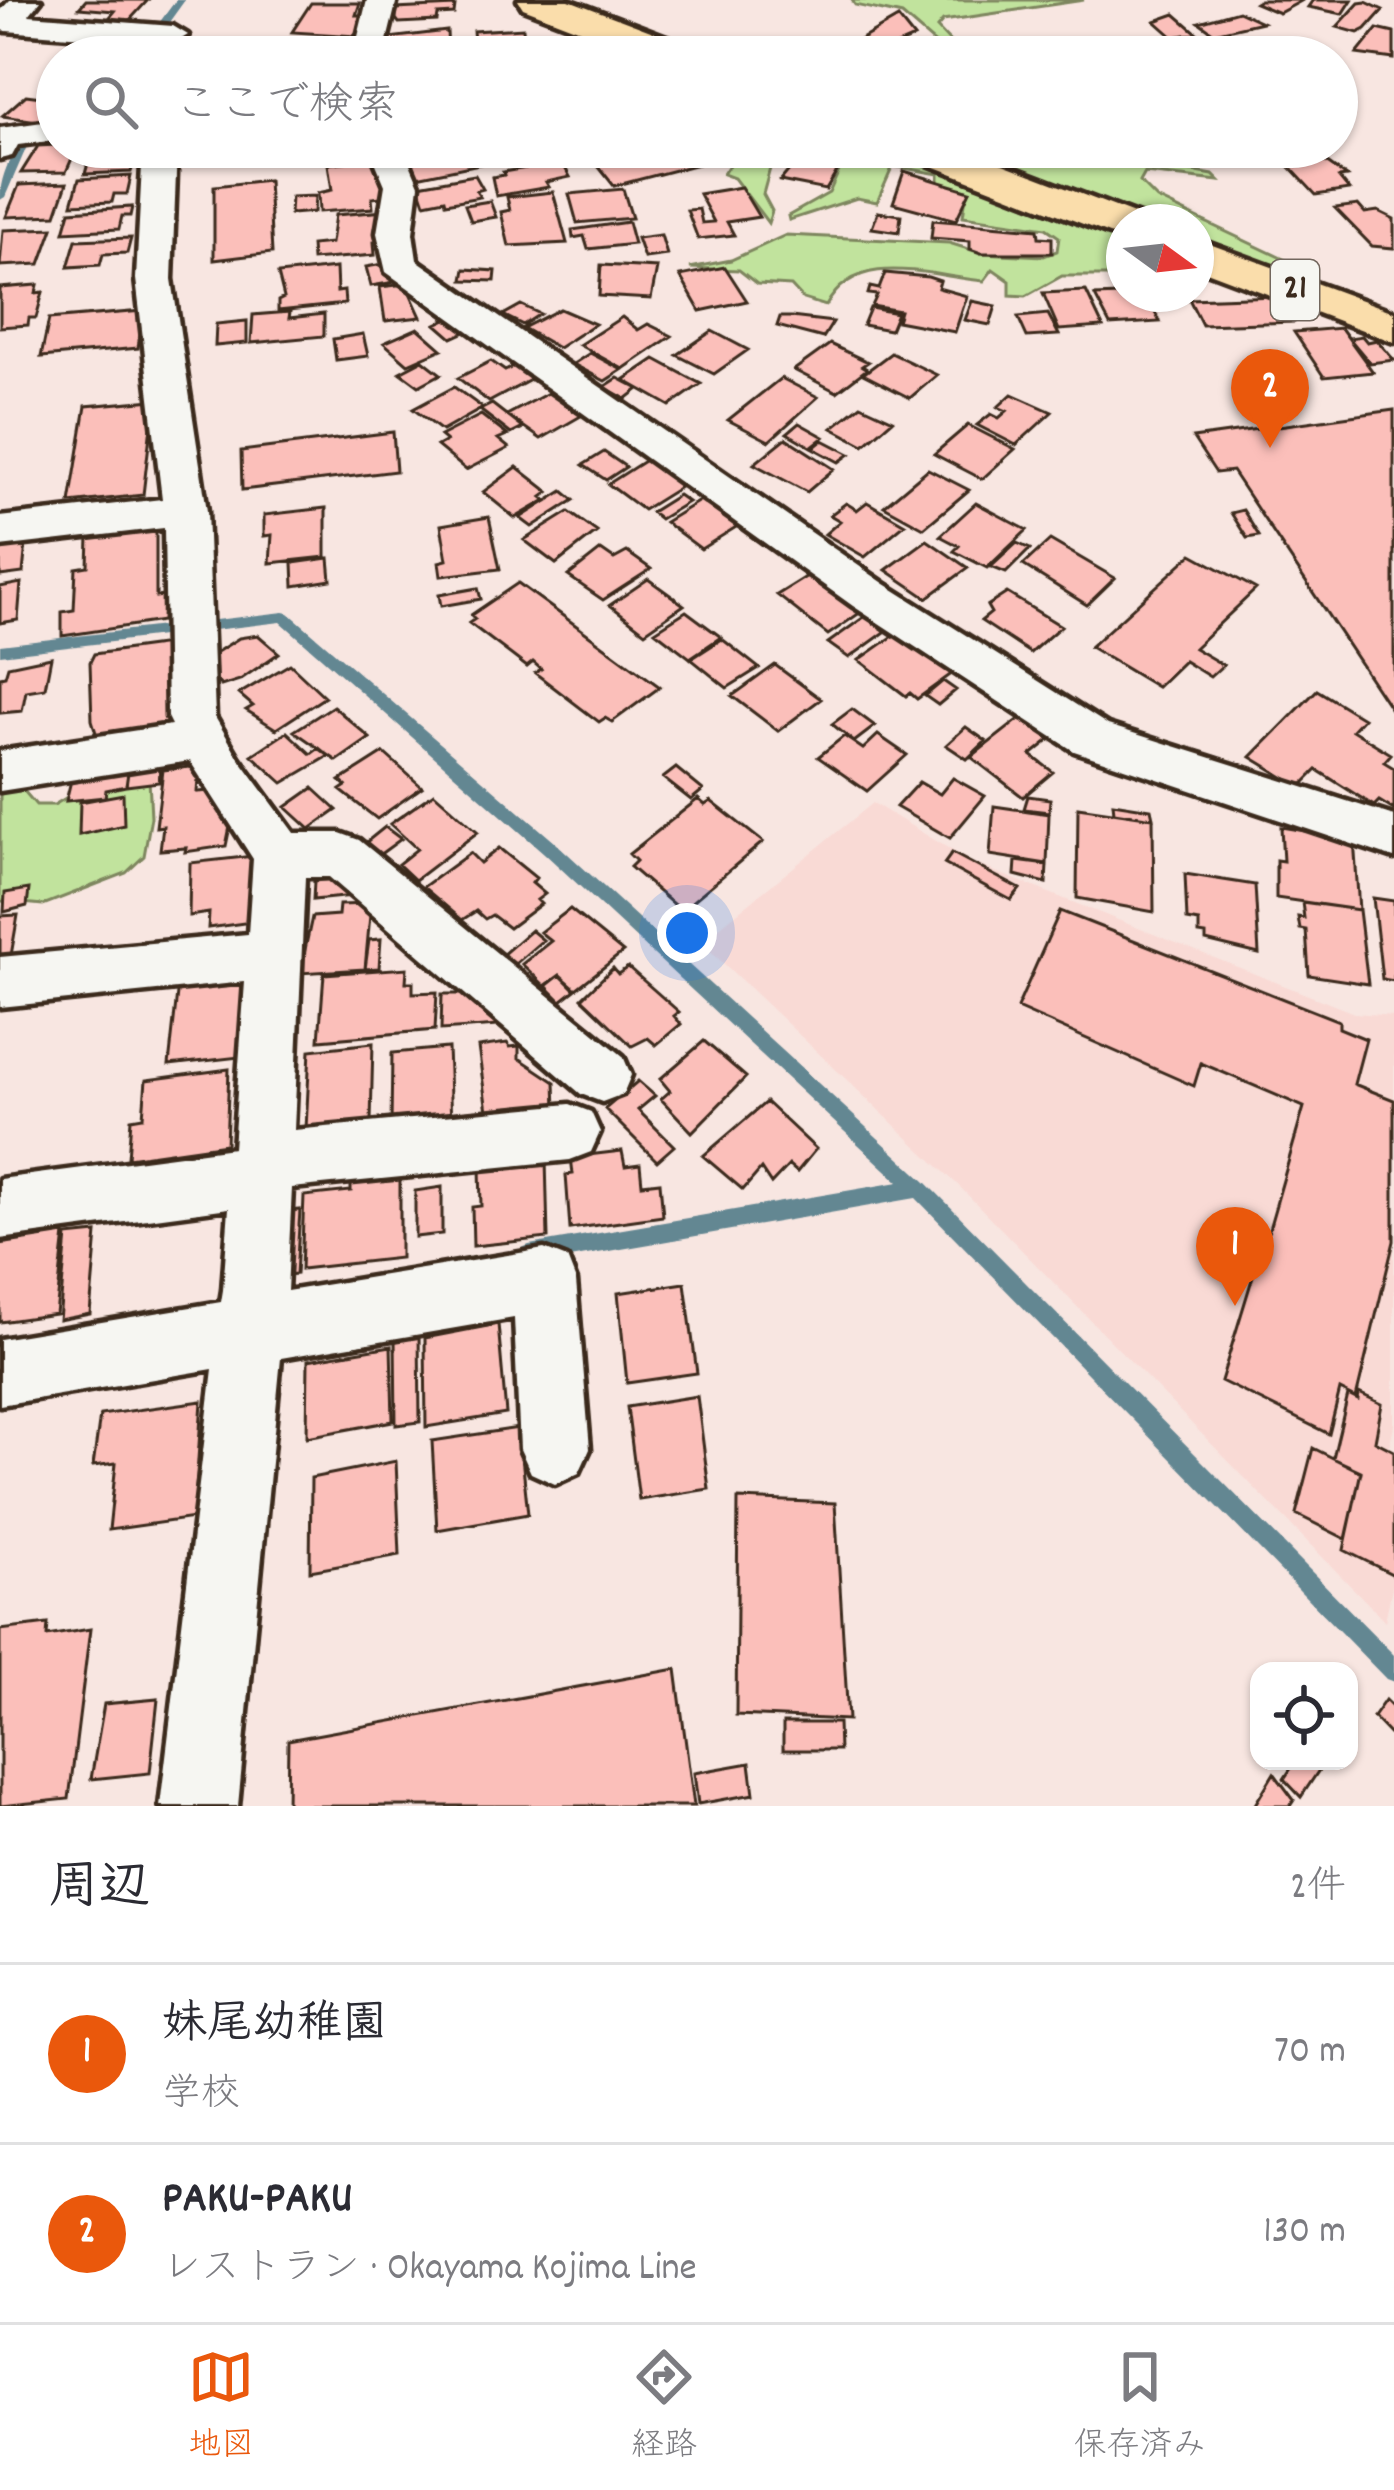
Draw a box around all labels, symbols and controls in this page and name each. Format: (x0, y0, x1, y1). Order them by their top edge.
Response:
search box (36, 36, 1358, 168)
icon: search (78, 69, 144, 135)
text: ここで検索 (174, 76, 399, 140)
north arrow (1106, 204, 1214, 312)
road number: 21 (1271, 260, 1319, 320)
pin: 2 (1231, 349, 1309, 448)
your location (657, 903, 717, 963)
pin: 1 (1196, 1207, 1274, 1306)
map controls (1250, 1662, 1358, 1770)
button: locate (1250, 1662, 1358, 1770)
text: 周辺 (48, 1855, 150, 1927)
text: 2件 (1290, 1862, 1346, 1917)
text: 妹尾幼稚園 (162, 1995, 387, 2059)
text: 1 (83, 2026, 91, 2081)
text: 70 m (1274, 2026, 1346, 2081)
text: 学校 (162, 2069, 240, 2124)
text: PAKU-PAKU (162, 2169, 352, 2233)
text: 2 (78, 2206, 96, 2261)
text: 130 m (1263, 2206, 1346, 2261)
text: レストラン · Okayama Kojima Line (162, 2243, 697, 2298)
tab: 地図 (188, 2344, 254, 2471)
tab: 経路 (631, 2344, 697, 2471)
tab: 保存済み (1074, 2344, 1206, 2471)

